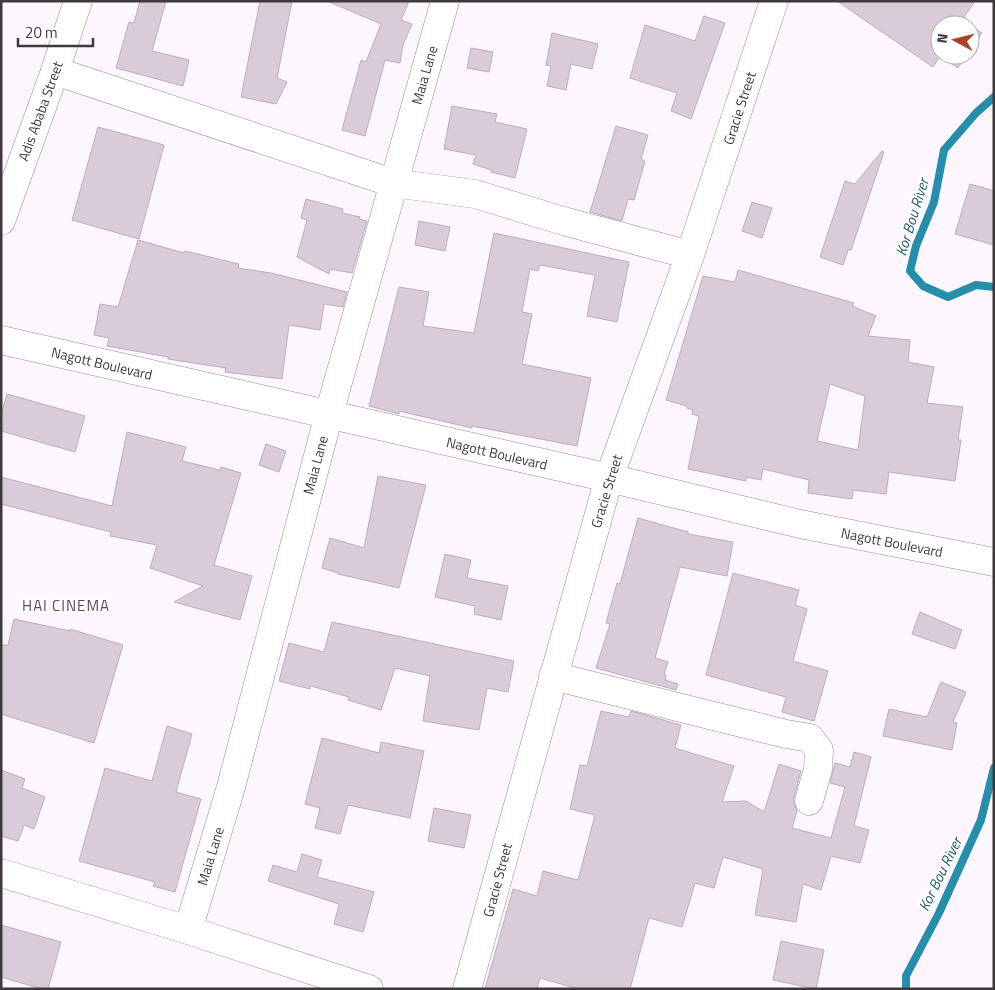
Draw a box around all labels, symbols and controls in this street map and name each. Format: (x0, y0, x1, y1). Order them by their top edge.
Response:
scale bar (18, 15, 92, 47)
north arrow (930, 15, 980, 65)
text: 20 m (25, 21, 58, 44)
text: N (931, 32, 953, 44)
street label: Maia Lane (406, 43, 442, 107)
street label: Adis Ababa Street (12, 58, 68, 164)
street label: Gracie Street (717, 69, 761, 147)
water label: Kor Bou River (889, 173, 935, 258)
street label: Nagott Boulevard (49, 341, 155, 385)
street label: Nagott Boulevard (444, 431, 550, 475)
street label: Maia Lane (297, 433, 333, 497)
street label: Gracie Street (585, 452, 627, 530)
street label: Nagott Boulevard (839, 522, 945, 562)
district label: HAI CINEMA (22, 594, 110, 617)
street label: Maia Lane (191, 824, 229, 888)
water label: Kor Bou River (912, 831, 969, 915)
street label: Gracie Street (477, 841, 517, 919)

